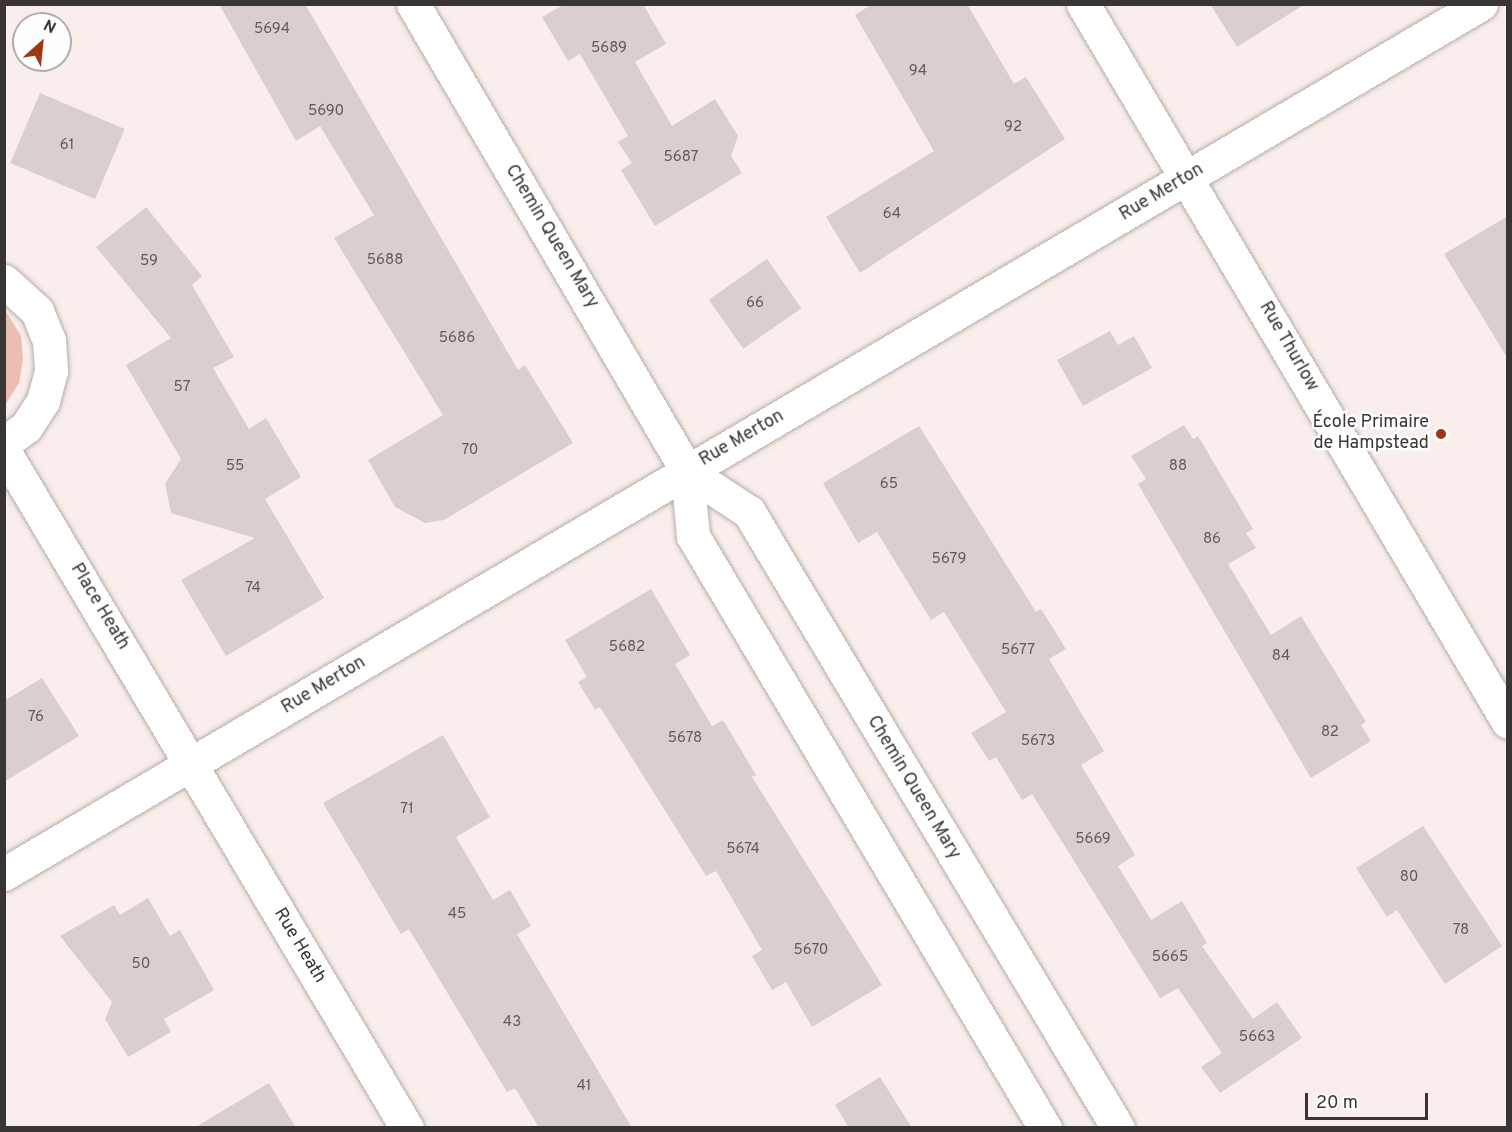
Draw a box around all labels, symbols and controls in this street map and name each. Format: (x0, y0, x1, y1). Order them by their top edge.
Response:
north arrow (12, 12, 72, 72)
text: N (40, 16, 59, 39)
house number: 5694 (254, 21, 290, 39)
house number: 5689 (591, 40, 627, 58)
house number: 94 (909, 63, 927, 81)
house number: 5690 (308, 103, 344, 121)
house number: 92 (1004, 119, 1022, 137)
house number: 61 (60, 137, 74, 155)
house number: 5687 (663, 149, 699, 167)
street label: Rue Merton (1116, 160, 1208, 226)
street label: Chemin Queen Mary (500, 161, 602, 313)
house number: 64 (883, 206, 901, 224)
house number: 5688 (367, 252, 403, 270)
house number: 59 (140, 253, 158, 271)
house number: 66 (746, 295, 764, 313)
street label: Rue Thurlow (1253, 298, 1323, 396)
house number: 5686 (439, 330, 475, 348)
house number: 57 (174, 379, 190, 397)
street label: Rue Merton (696, 406, 788, 472)
place label: École Primaire de Hampstead (1313, 413, 1429, 456)
marker: École Primaire de Hampstead (1434, 427, 1448, 441)
house number: 70 (461, 442, 479, 460)
house number: 55 (226, 458, 244, 476)
house number: 88 (1169, 458, 1187, 476)
house number: 65 (880, 476, 898, 494)
house number: 86 (1203, 531, 1221, 549)
house number: 5679 (932, 551, 966, 569)
street label: Place Heath (65, 560, 133, 654)
house number: 74 (245, 580, 261, 598)
house number: 5682 (609, 639, 645, 657)
house number: 5677 (1001, 642, 1035, 660)
house number: 84 (1272, 648, 1290, 666)
street label: Rue Merton (278, 653, 370, 719)
house number: 76 (28, 709, 44, 727)
street label: Chemin Queen Mary (862, 712, 964, 864)
house number: 82 (1321, 724, 1339, 742)
house number: 5678 (668, 730, 702, 748)
house number: 5673 (1021, 733, 1055, 751)
house number: 71 (400, 801, 414, 819)
house number: 5669 (1075, 831, 1111, 849)
house number: 5674 (726, 841, 760, 859)
house number: 80 (1400, 869, 1418, 887)
street label: Rue Heath (268, 905, 330, 987)
house number: 45 (448, 906, 466, 924)
house number: 78 (1453, 922, 1469, 940)
house number: 5670 (794, 942, 828, 960)
house number: 5665 (1152, 949, 1188, 967)
house number: 50 (132, 956, 150, 974)
house number: 43 (503, 1014, 521, 1032)
house number: 5663 (1239, 1029, 1275, 1047)
house number: 41 (577, 1078, 591, 1096)
scale bar (1308, 1081, 1431, 1119)
text: 20 m (1316, 1092, 1358, 1115)

